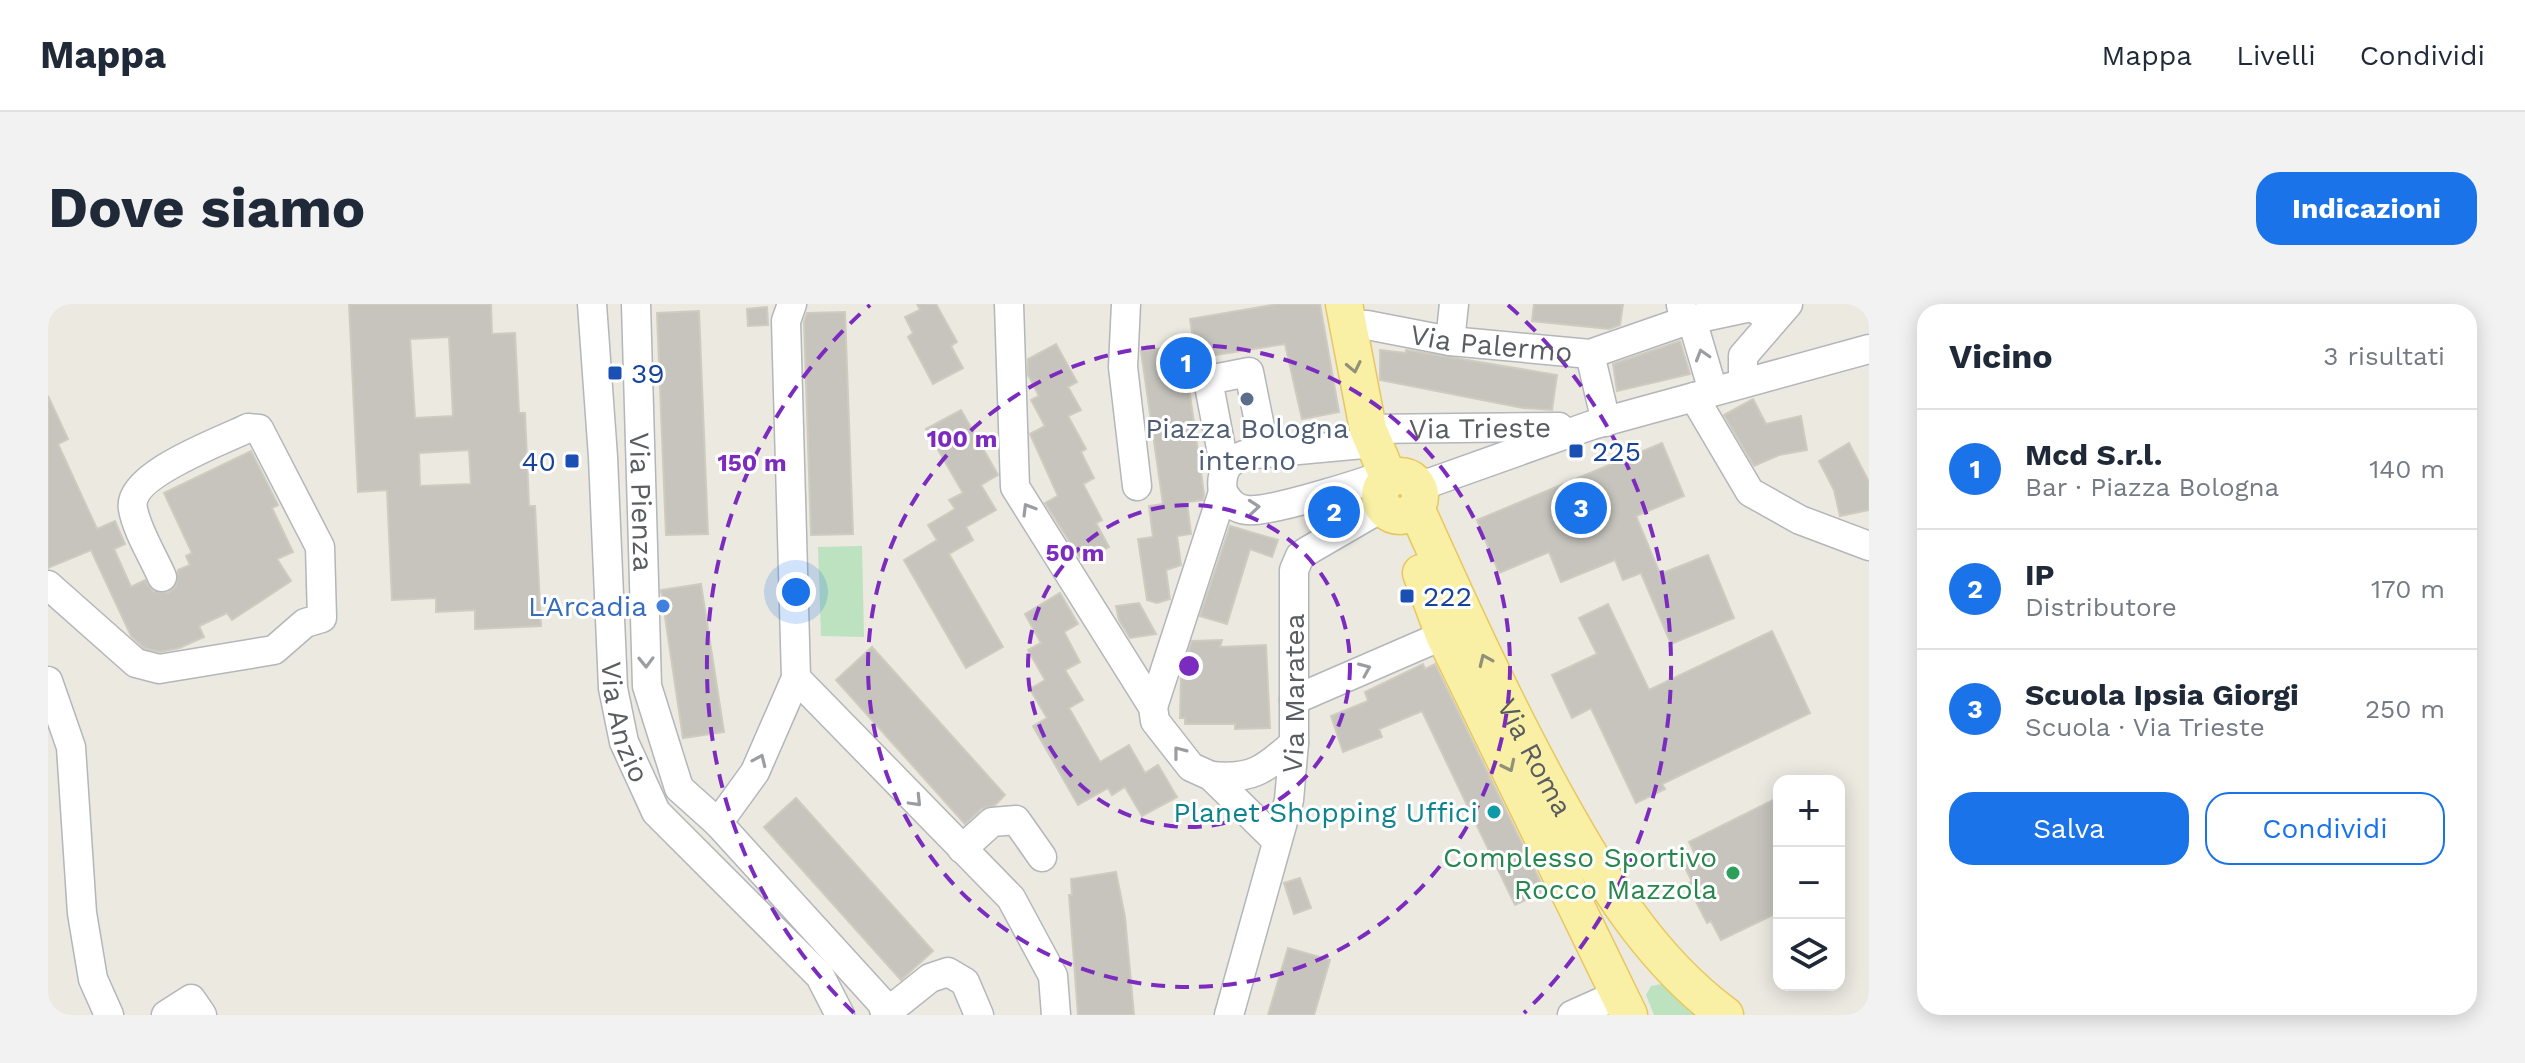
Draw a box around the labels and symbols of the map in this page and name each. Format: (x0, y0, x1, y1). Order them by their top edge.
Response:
street label: Via Palermo (1408, 317, 1574, 369)
pin: 1 (1160, 333, 1212, 393)
one-way arrow (1695, 349, 1711, 363)
place label: 39 (631, 357, 665, 390)
one-way arrow (1345, 360, 1362, 373)
marker: 39 (606, 364, 624, 382)
marker: Piazza Bologna interno (1238, 390, 1256, 408)
street label: Via Trieste (1409, 411, 1551, 445)
place label: Piazza Bologna interno (1145, 412, 1349, 477)
text: 100 m (927, 425, 997, 453)
street label: Via Pienza (623, 432, 660, 572)
place label: 225 (1592, 435, 1641, 468)
marker: 225 (1567, 442, 1585, 460)
place label: 40 (521, 445, 556, 478)
text: 150 m (717, 449, 787, 477)
marker: 40 (563, 452, 581, 470)
pin: 3 (1555, 478, 1607, 538)
pin: 2 (1308, 482, 1360, 542)
one-way arrow (1247, 499, 1260, 516)
one-way arrow (1022, 503, 1037, 518)
text: 50 m (1046, 539, 1104, 567)
your location (776, 572, 816, 612)
place label: 222 (1423, 580, 1472, 613)
marker: 222 (1398, 587, 1416, 605)
place label: L'Arcadia (528, 590, 647, 623)
marker: L'Arcadia (654, 597, 672, 615)
street label: Via Maratea (1275, 613, 1311, 775)
centre of rings (1175, 652, 1203, 680)
one-way arrow (1478, 654, 1494, 669)
one-way arrow (638, 656, 655, 669)
street label: Via Anzio (595, 661, 657, 787)
one-way arrow (1357, 662, 1372, 678)
street label: Via Roma (1491, 693, 1580, 822)
one-way arrow (1174, 747, 1189, 761)
one-way arrow (751, 754, 767, 768)
one-way arrow (1500, 758, 1515, 773)
one-way arrow (906, 792, 921, 806)
place label: Planet Shopping Uffici (1173, 796, 1478, 829)
marker: Planet Shopping Uffici (1485, 803, 1503, 821)
place label: Complesso Sportivo Rocco Mazzola (1443, 841, 1717, 906)
marker: Complesso Sportivo Rocco Mazzola (1724, 864, 1742, 882)

